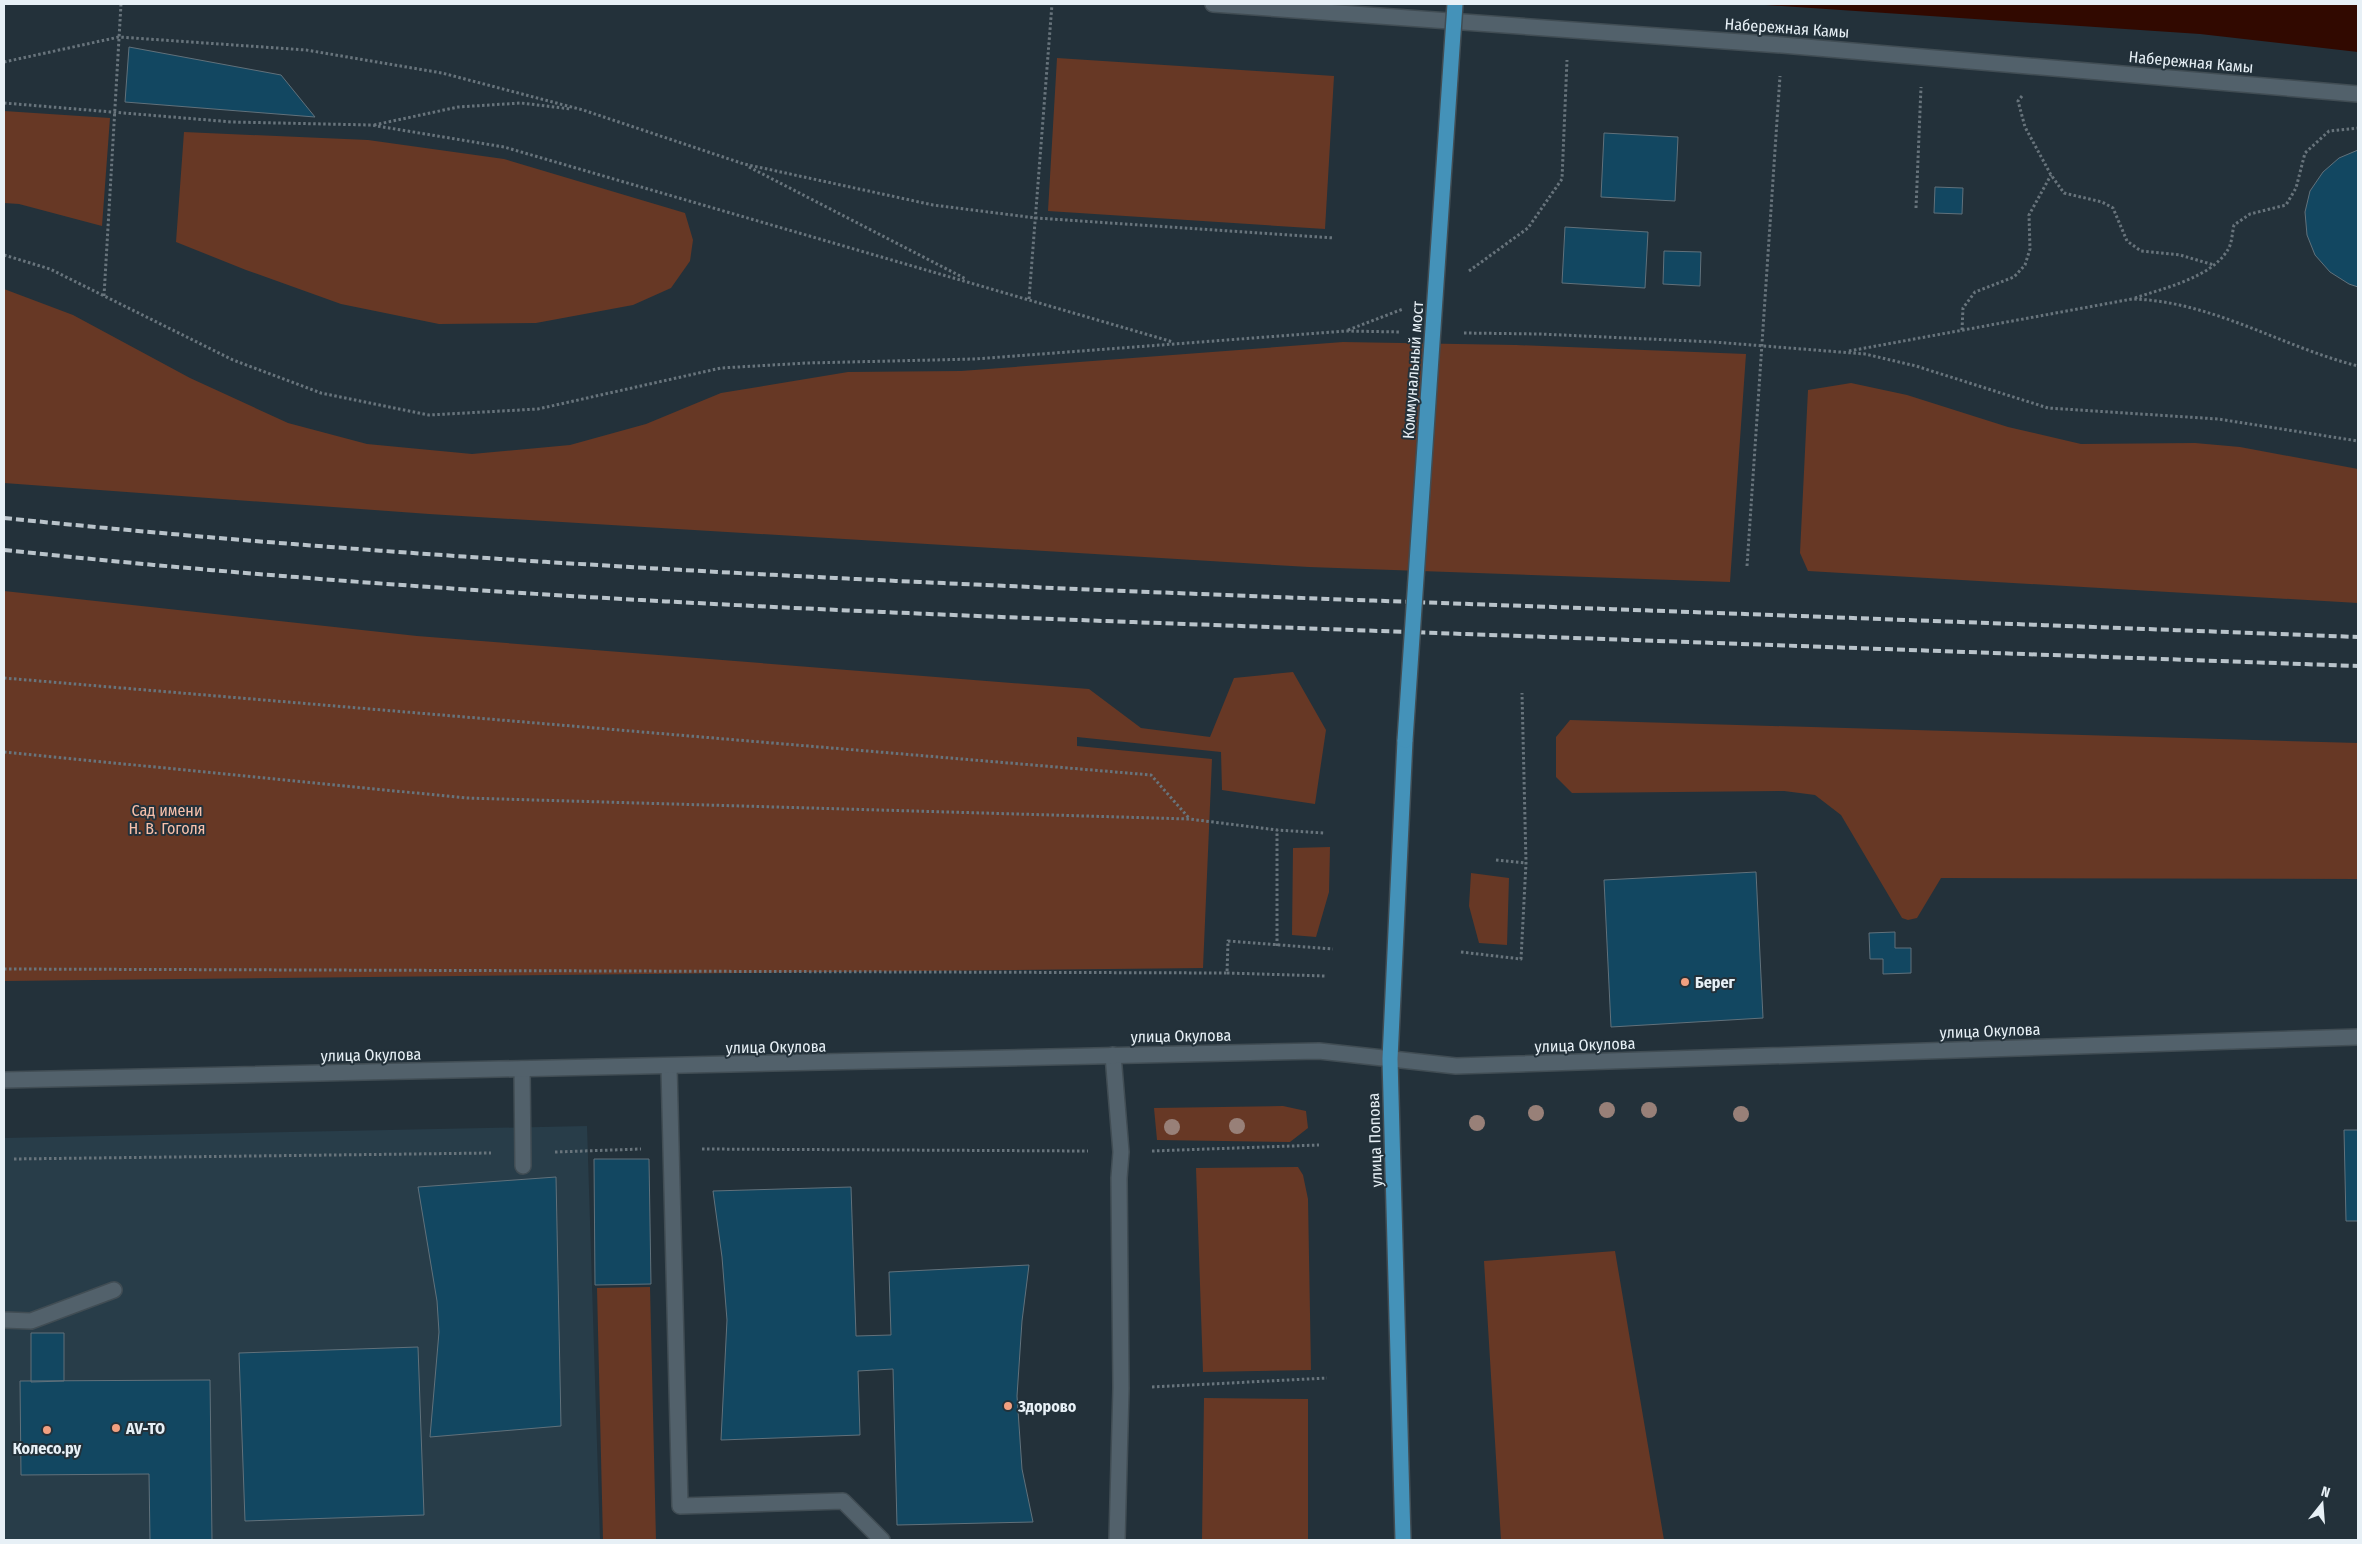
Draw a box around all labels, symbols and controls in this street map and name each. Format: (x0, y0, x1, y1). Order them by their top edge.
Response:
street label: Набережная Камы (1724, 14, 1850, 42)
street label: Набережная Камы (2128, 47, 2254, 77)
street label: Коммунальный мост (1399, 300, 1427, 440)
park label: Сад имени Н. В. Гоголя (128, 801, 206, 838)
place label: Берег (1695, 973, 1736, 992)
marker: Берег (1679, 976, 1691, 988)
street label: улица Окулова (1939, 1020, 2041, 1042)
street label: улица Окулова (1130, 1026, 1232, 1046)
street label: улица Окулова (1534, 1034, 1636, 1056)
street label: улица Окулова (725, 1037, 827, 1057)
street label: улица Окулова (320, 1045, 422, 1065)
street label: улица Попова (1364, 1092, 1386, 1188)
place label: Здорово (1017, 1397, 1077, 1416)
marker: Здорово (1002, 1400, 1014, 1412)
place label: AV-TO (125, 1419, 165, 1438)
marker: AV-TO (110, 1422, 122, 1434)
marker: Колесо.ру (41, 1424, 53, 1436)
place label: Колесо.ру (13, 1439, 82, 1458)
north arrow (2297, 1479, 2347, 1529)
text: N (2319, 1483, 2332, 1501)

